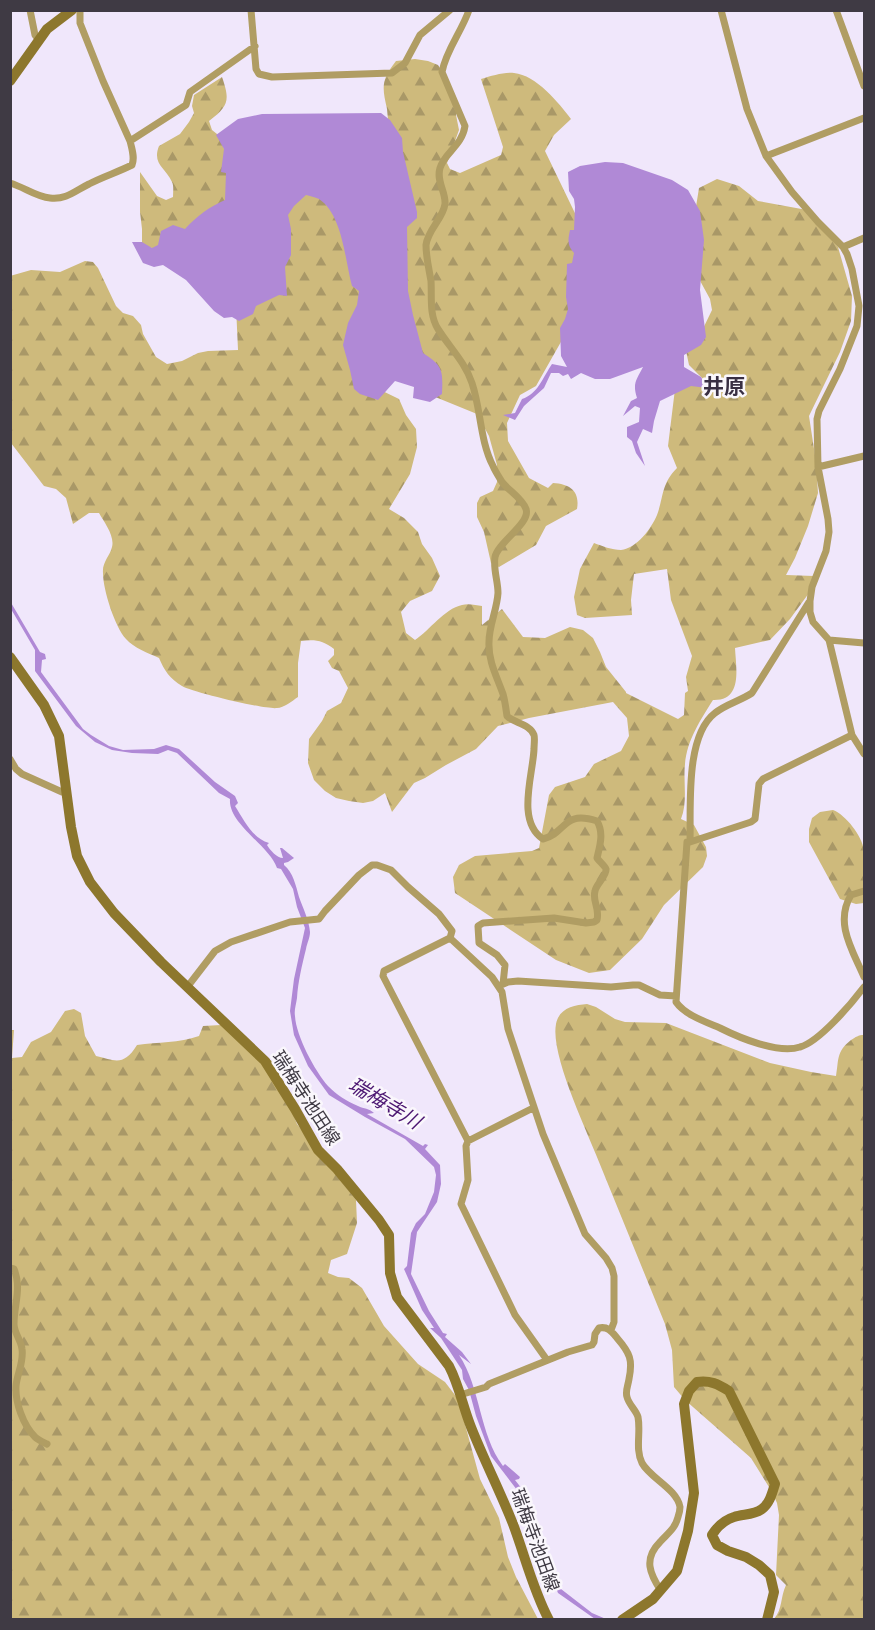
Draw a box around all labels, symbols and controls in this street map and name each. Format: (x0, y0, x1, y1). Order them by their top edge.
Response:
district label: 井原 (703, 374, 745, 398)
street label: 瑞梅寺池田線 (269, 1047, 345, 1148)
water label: 瑞梅寺川 (345, 1072, 427, 1134)
street label: 瑞梅寺池田線 (508, 1485, 564, 1594)

